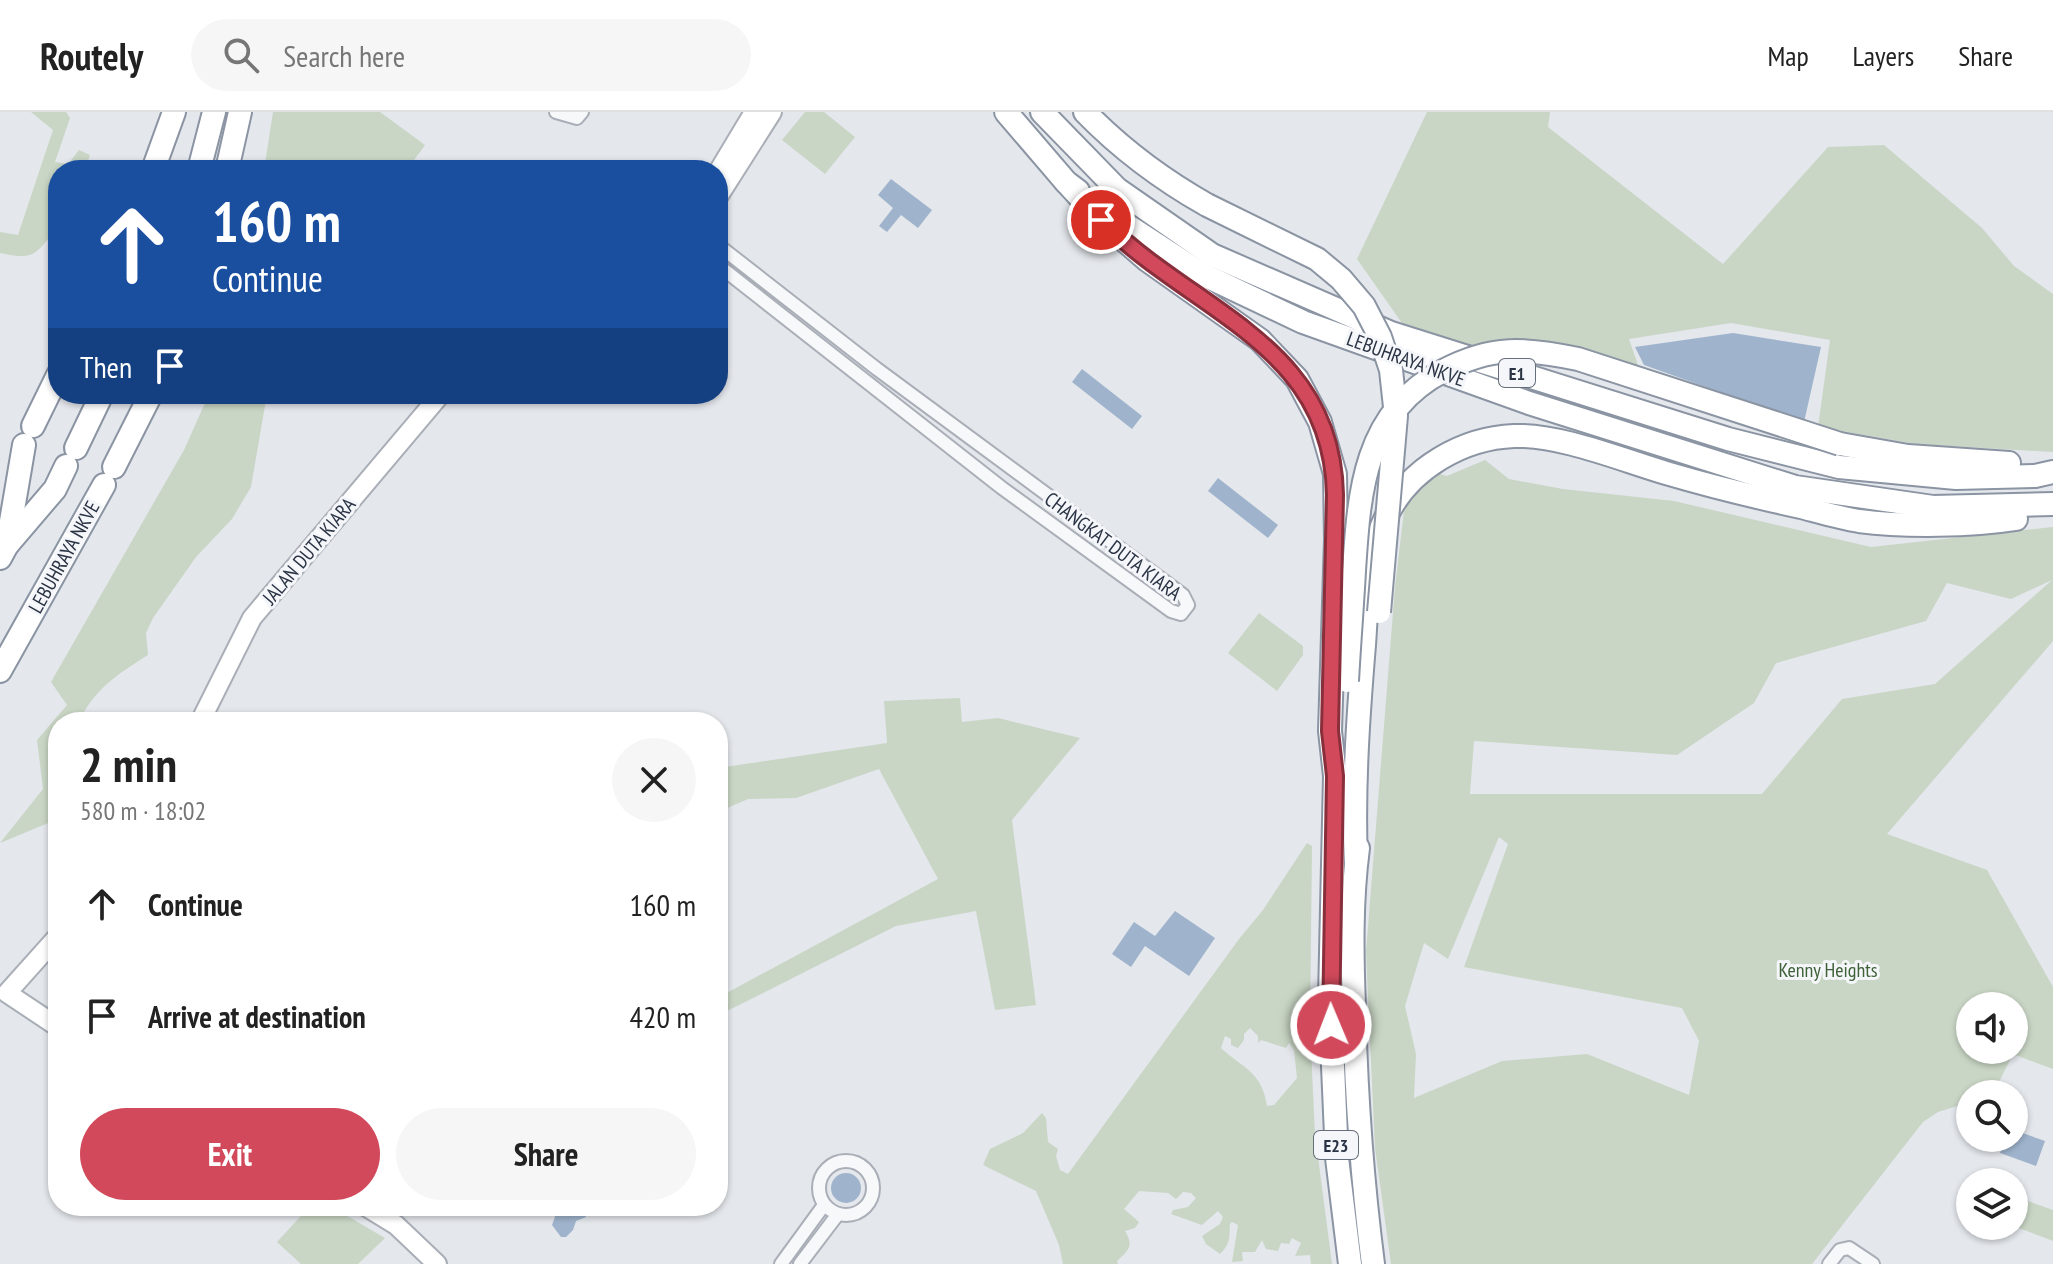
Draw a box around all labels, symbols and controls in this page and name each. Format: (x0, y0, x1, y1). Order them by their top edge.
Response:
search box (191, 19, 751, 91)
text: Routely (40, 31, 143, 80)
icon: search (219, 33, 263, 77)
text: Search here (283, 36, 405, 75)
text: Map (1767, 37, 1809, 74)
text: Layers (1853, 37, 1914, 74)
text: Share (1958, 37, 2013, 74)
text: 160 m (212, 185, 341, 257)
pin (1067, 186, 1135, 254)
icon: ahead (80, 192, 184, 296)
icon: arrive (1079, 198, 1123, 242)
text: Continue (212, 255, 323, 302)
street label: LEBUHRAYA NKVE (1343, 326, 1469, 392)
icon: arrive (148, 344, 192, 388)
text: Then (80, 347, 132, 386)
road number: E1 (1499, 359, 1535, 387)
street label: CHANGKAT DUTA KIARA (1039, 486, 1187, 606)
street label: JALAN DUTA KIARA (256, 492, 362, 611)
street label: LEBUHRAYA NKVE (23, 496, 105, 618)
text: 2 min (80, 733, 177, 795)
button: close (612, 738, 696, 822)
text: 580 m · 18:02 (80, 794, 206, 827)
icon: ahead (80, 882, 124, 926)
text: Continue (148, 885, 243, 924)
text: 160 m (630, 885, 696, 924)
park label: Kenny Heights (1778, 957, 1878, 983)
position arrow (1289, 983, 1373, 1067)
map controls (1956, 992, 2028, 1240)
button: sound (1956, 992, 2028, 1064)
icon: arrive (80, 994, 124, 1038)
text: Arrive at destination (148, 997, 366, 1036)
text: 420 m (630, 997, 696, 1036)
button: search (1956, 1080, 2028, 1152)
button: Exit (80, 1108, 380, 1200)
button: Share (396, 1108, 696, 1200)
road number: E23 (1314, 1131, 1358, 1159)
button: layers (1956, 1168, 2028, 1240)

